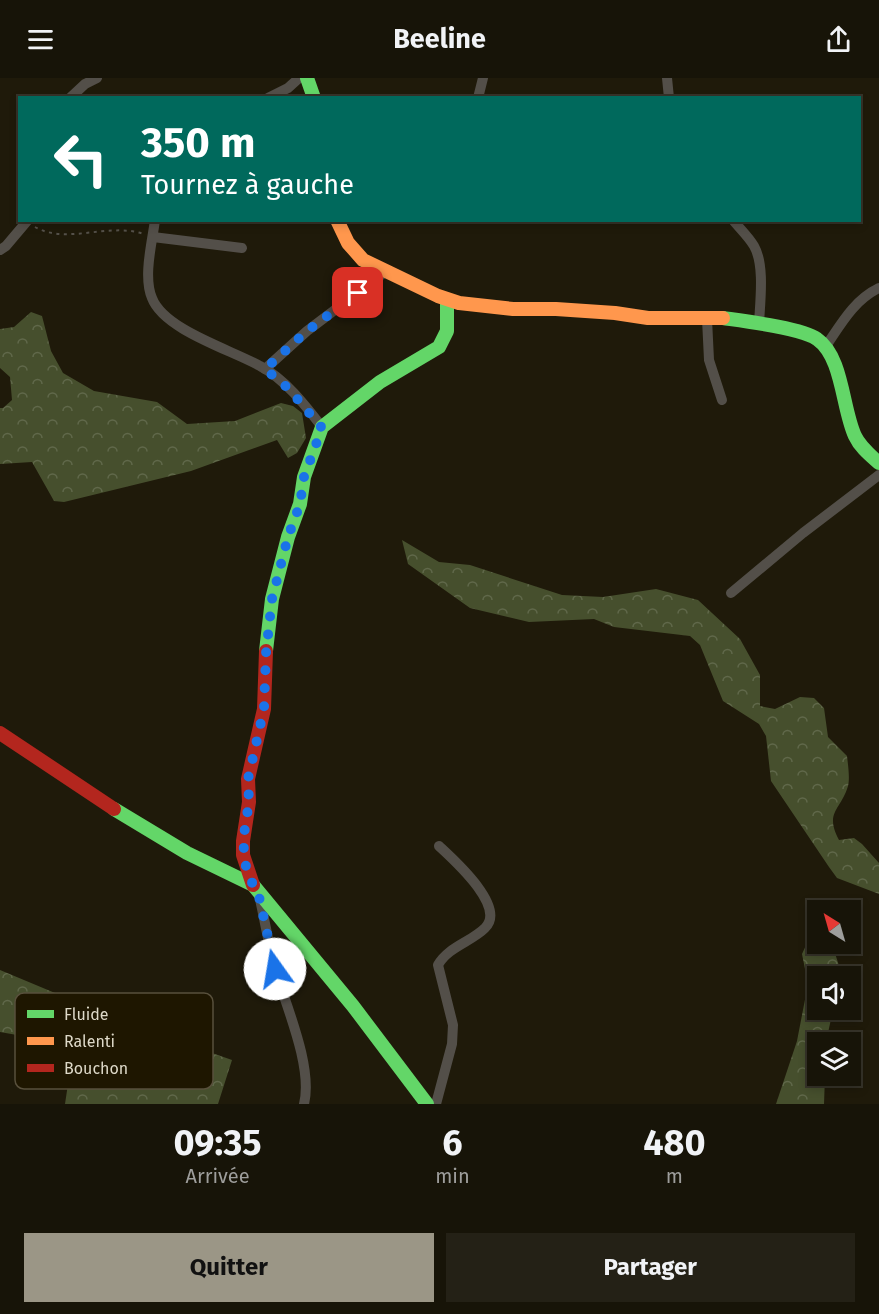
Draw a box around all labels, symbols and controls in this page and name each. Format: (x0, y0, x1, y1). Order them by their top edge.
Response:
icon: menu (24, 23, 57, 56)
text: Beeline (393, 23, 486, 55)
icon: share (822, 23, 855, 56)
text: 350 m (141, 118, 255, 168)
icon: left (42, 120, 120, 198)
text: Tournez à gauche (141, 169, 354, 201)
pin (332, 267, 383, 318)
icon: arrive (341, 276, 374, 309)
north arrow (807, 900, 861, 954)
map controls (807, 900, 861, 1086)
position arrow (243, 937, 307, 1001)
button: sound (807, 966, 861, 1020)
legend (15, 993, 213, 1089)
text: Fluide (64, 1005, 109, 1024)
text: Ralenti (64, 1032, 115, 1051)
button: layers (807, 1032, 861, 1086)
text: Bouchon (64, 1059, 128, 1078)
text: 09:35 (174, 1121, 262, 1165)
text: 6 (442, 1121, 463, 1165)
text: 480 (643, 1121, 705, 1165)
text: Arrivée (186, 1164, 250, 1188)
text: min (435, 1164, 470, 1188)
text: m (666, 1164, 683, 1188)
button: Quitter (24, 1233, 434, 1302)
button: Partager (446, 1233, 855, 1302)

